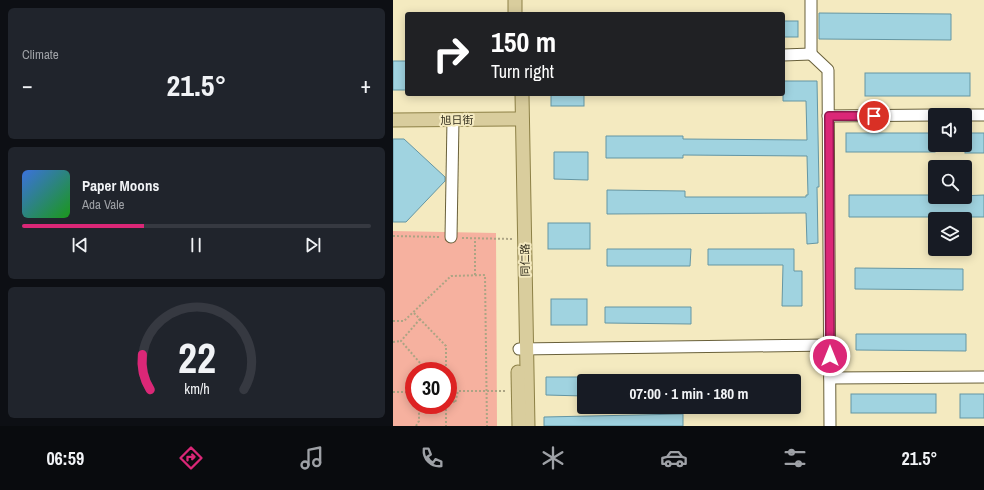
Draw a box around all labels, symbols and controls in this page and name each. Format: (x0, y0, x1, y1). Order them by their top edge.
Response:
text: 150 m (491, 23, 556, 61)
icon: right (425, 28, 477, 80)
text: Climate (22, 46, 59, 63)
text: Turn right (491, 59, 554, 84)
text: 21.5° (167, 65, 226, 105)
text: − (22, 70, 33, 100)
text: + (360, 70, 371, 100)
pin (857, 99, 891, 133)
icon: arrive (863, 105, 885, 127)
map controls (928, 108, 972, 256)
button: sound (928, 108, 972, 152)
street label: 旭日街 (440, 113, 474, 127)
button: search (928, 160, 972, 204)
text: Paper Moons (82, 175, 159, 196)
text: Ada Vale (82, 196, 124, 213)
button: layers (928, 212, 972, 256)
icon: previous (69, 234, 91, 256)
icon: pause (185, 234, 207, 256)
icon: next (302, 234, 324, 256)
street label: 同仁路 (518, 243, 532, 277)
text: 22 (178, 330, 215, 386)
position arrow (809, 335, 851, 377)
speed limit sign: 30 (405, 362, 457, 414)
text: km/h (184, 379, 209, 398)
text: 07:00 · 1 min · 180 m (630, 383, 748, 404)
icon: directions (177, 444, 205, 472)
icon: music (298, 444, 326, 472)
icon: phone (418, 444, 446, 472)
icon: climate (539, 444, 567, 472)
icon: car (660, 444, 688, 472)
icon: filters (781, 444, 809, 472)
text: 06:59 (46, 446, 84, 471)
text: 21.5° (902, 446, 938, 471)

